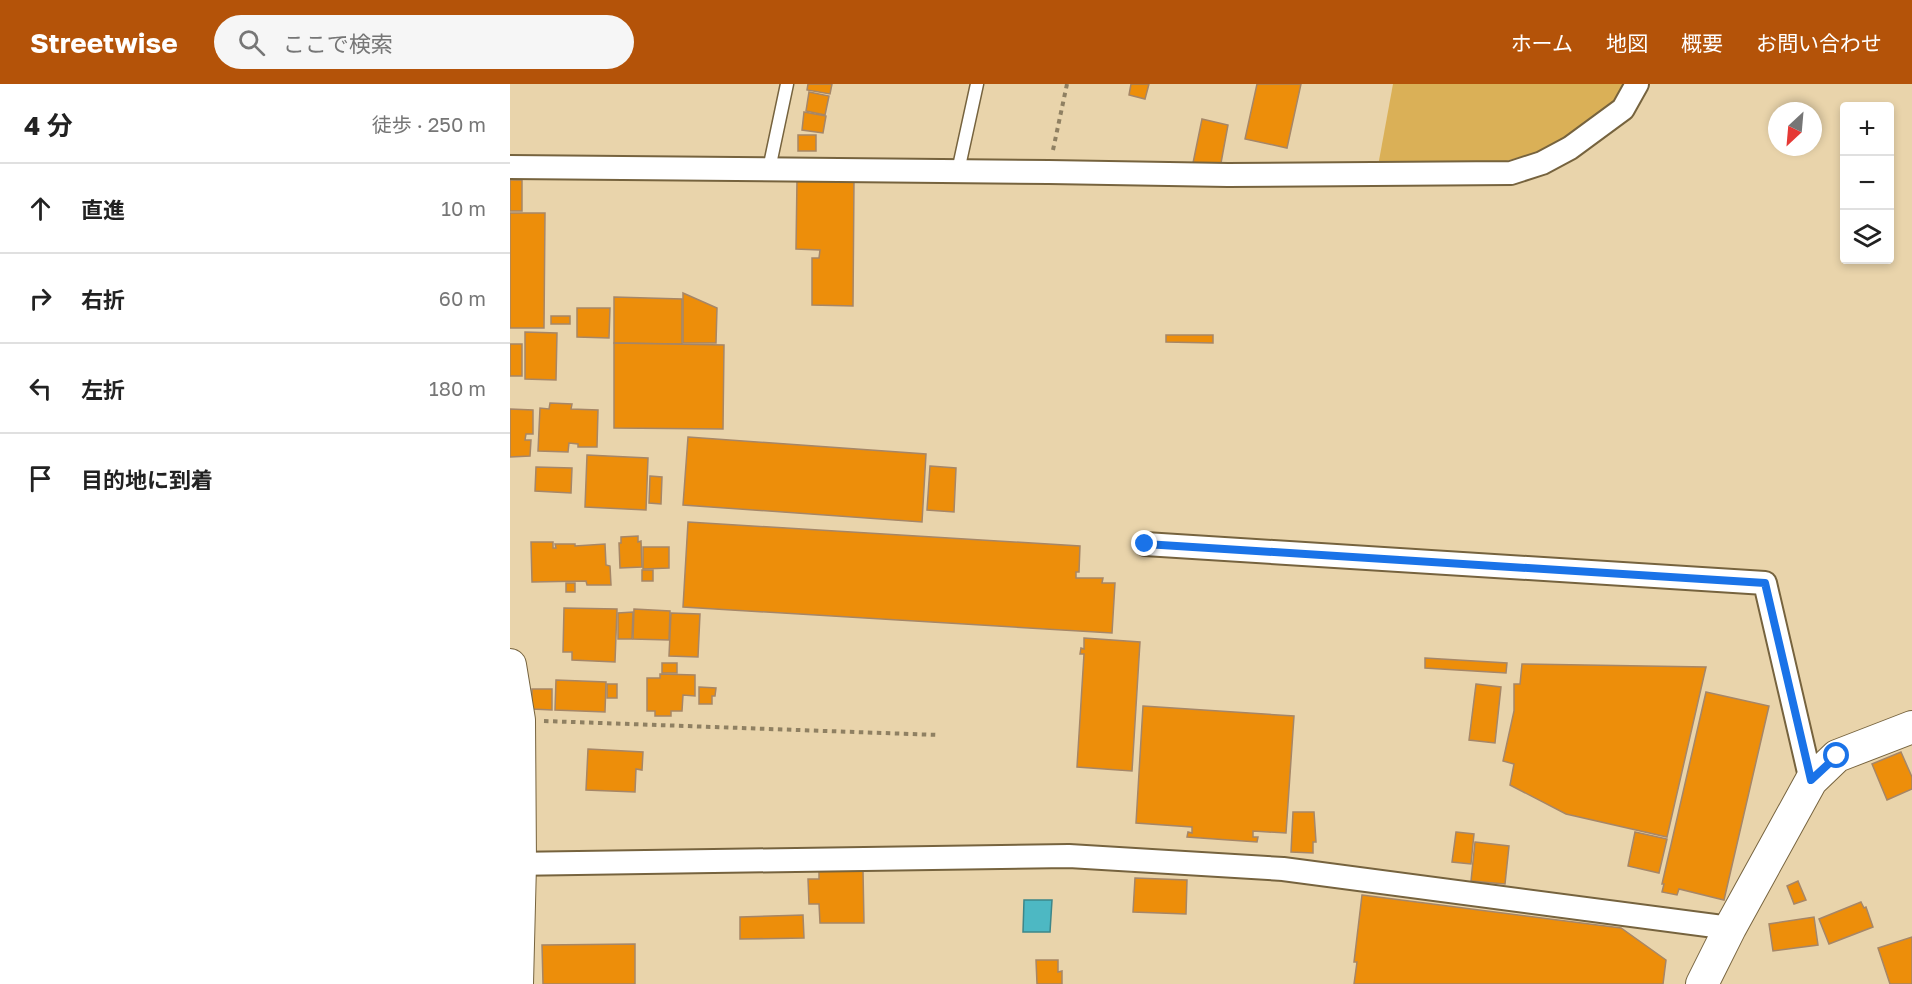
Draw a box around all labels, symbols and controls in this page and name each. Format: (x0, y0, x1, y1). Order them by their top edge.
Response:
search box (214, 15, 634, 69)
text: Streetwise (30, 26, 178, 59)
icon: search (235, 26, 268, 59)
text: ここで検索 (283, 30, 393, 57)
text: ホーム (1511, 30, 1573, 56)
text: 地図 (1606, 30, 1648, 56)
text: 概要 (1681, 30, 1723, 56)
text: お問い合わせ (1756, 30, 1882, 56)
north arrow (1768, 102, 1822, 156)
map controls (1840, 102, 1894, 264)
button: + (1840, 102, 1894, 156)
text: 4 分 (24, 110, 73, 141)
text: 徒歩 · 250 m (372, 112, 486, 136)
button: − (1840, 156, 1894, 210)
icon: ahead (24, 192, 57, 225)
text: 直進 (81, 196, 125, 223)
text: 10 m (441, 196, 486, 220)
button: layers (1840, 210, 1894, 264)
icon: right (24, 282, 57, 315)
text: 右折 (81, 286, 125, 313)
text: 60 m (439, 286, 486, 310)
icon: left (24, 372, 57, 405)
text: 左折 (81, 376, 125, 403)
text: 180 m (429, 376, 486, 400)
icon: arrive (24, 462, 57, 495)
text: 目的地に到着 (81, 466, 213, 493)
route end (1131, 530, 1157, 556)
route start (1823, 742, 1849, 768)

